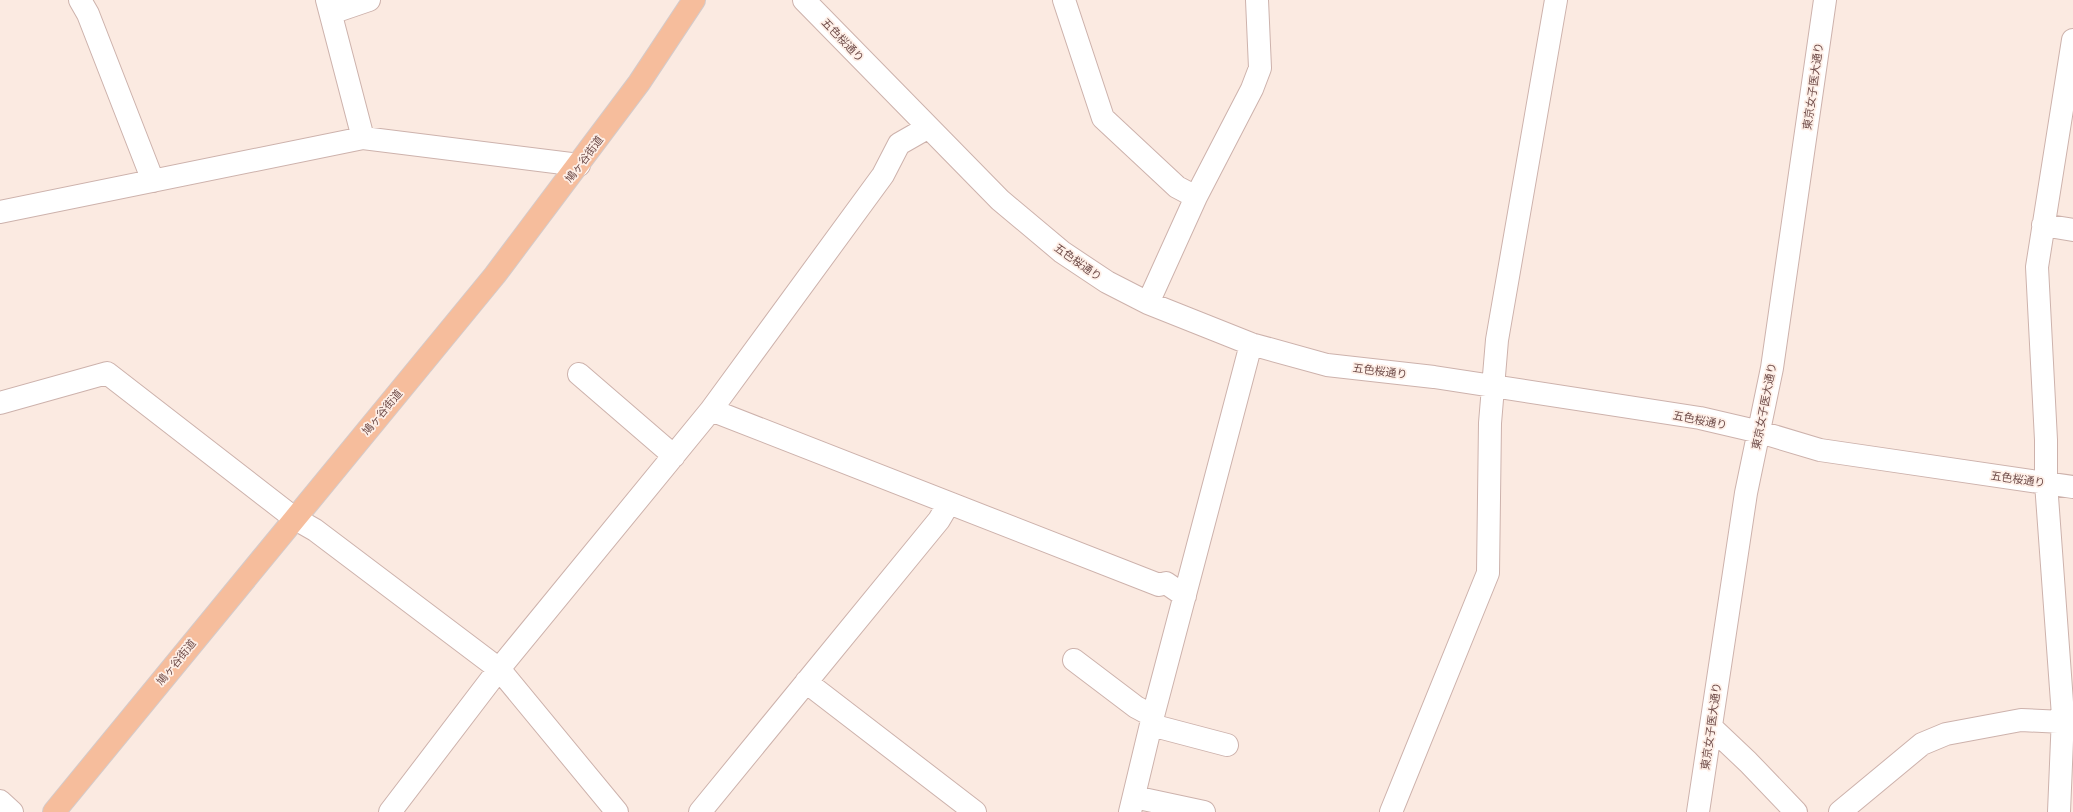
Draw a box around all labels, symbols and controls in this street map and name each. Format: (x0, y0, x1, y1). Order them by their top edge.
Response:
street label: 五色桜通り (819, 16, 866, 65)
street label: 東京女子医大通り (1801, 42, 1826, 131)
street label: 鳩ヶ谷街道 (563, 133, 606, 185)
street label: 五色桜通り (1051, 241, 1104, 284)
street label: 五色桜通り (1352, 362, 1408, 381)
street label: 東京女子医大通り (1750, 362, 1779, 451)
street label: 鳩ヶ谷街道 (360, 387, 405, 438)
street label: 五色桜通り (1672, 409, 1728, 432)
street label: 五色桜通り (1990, 469, 2046, 490)
street label: 鳩ヶ谷街道 (154, 637, 199, 688)
street label: 東京女子医大通り (1699, 682, 1724, 771)

